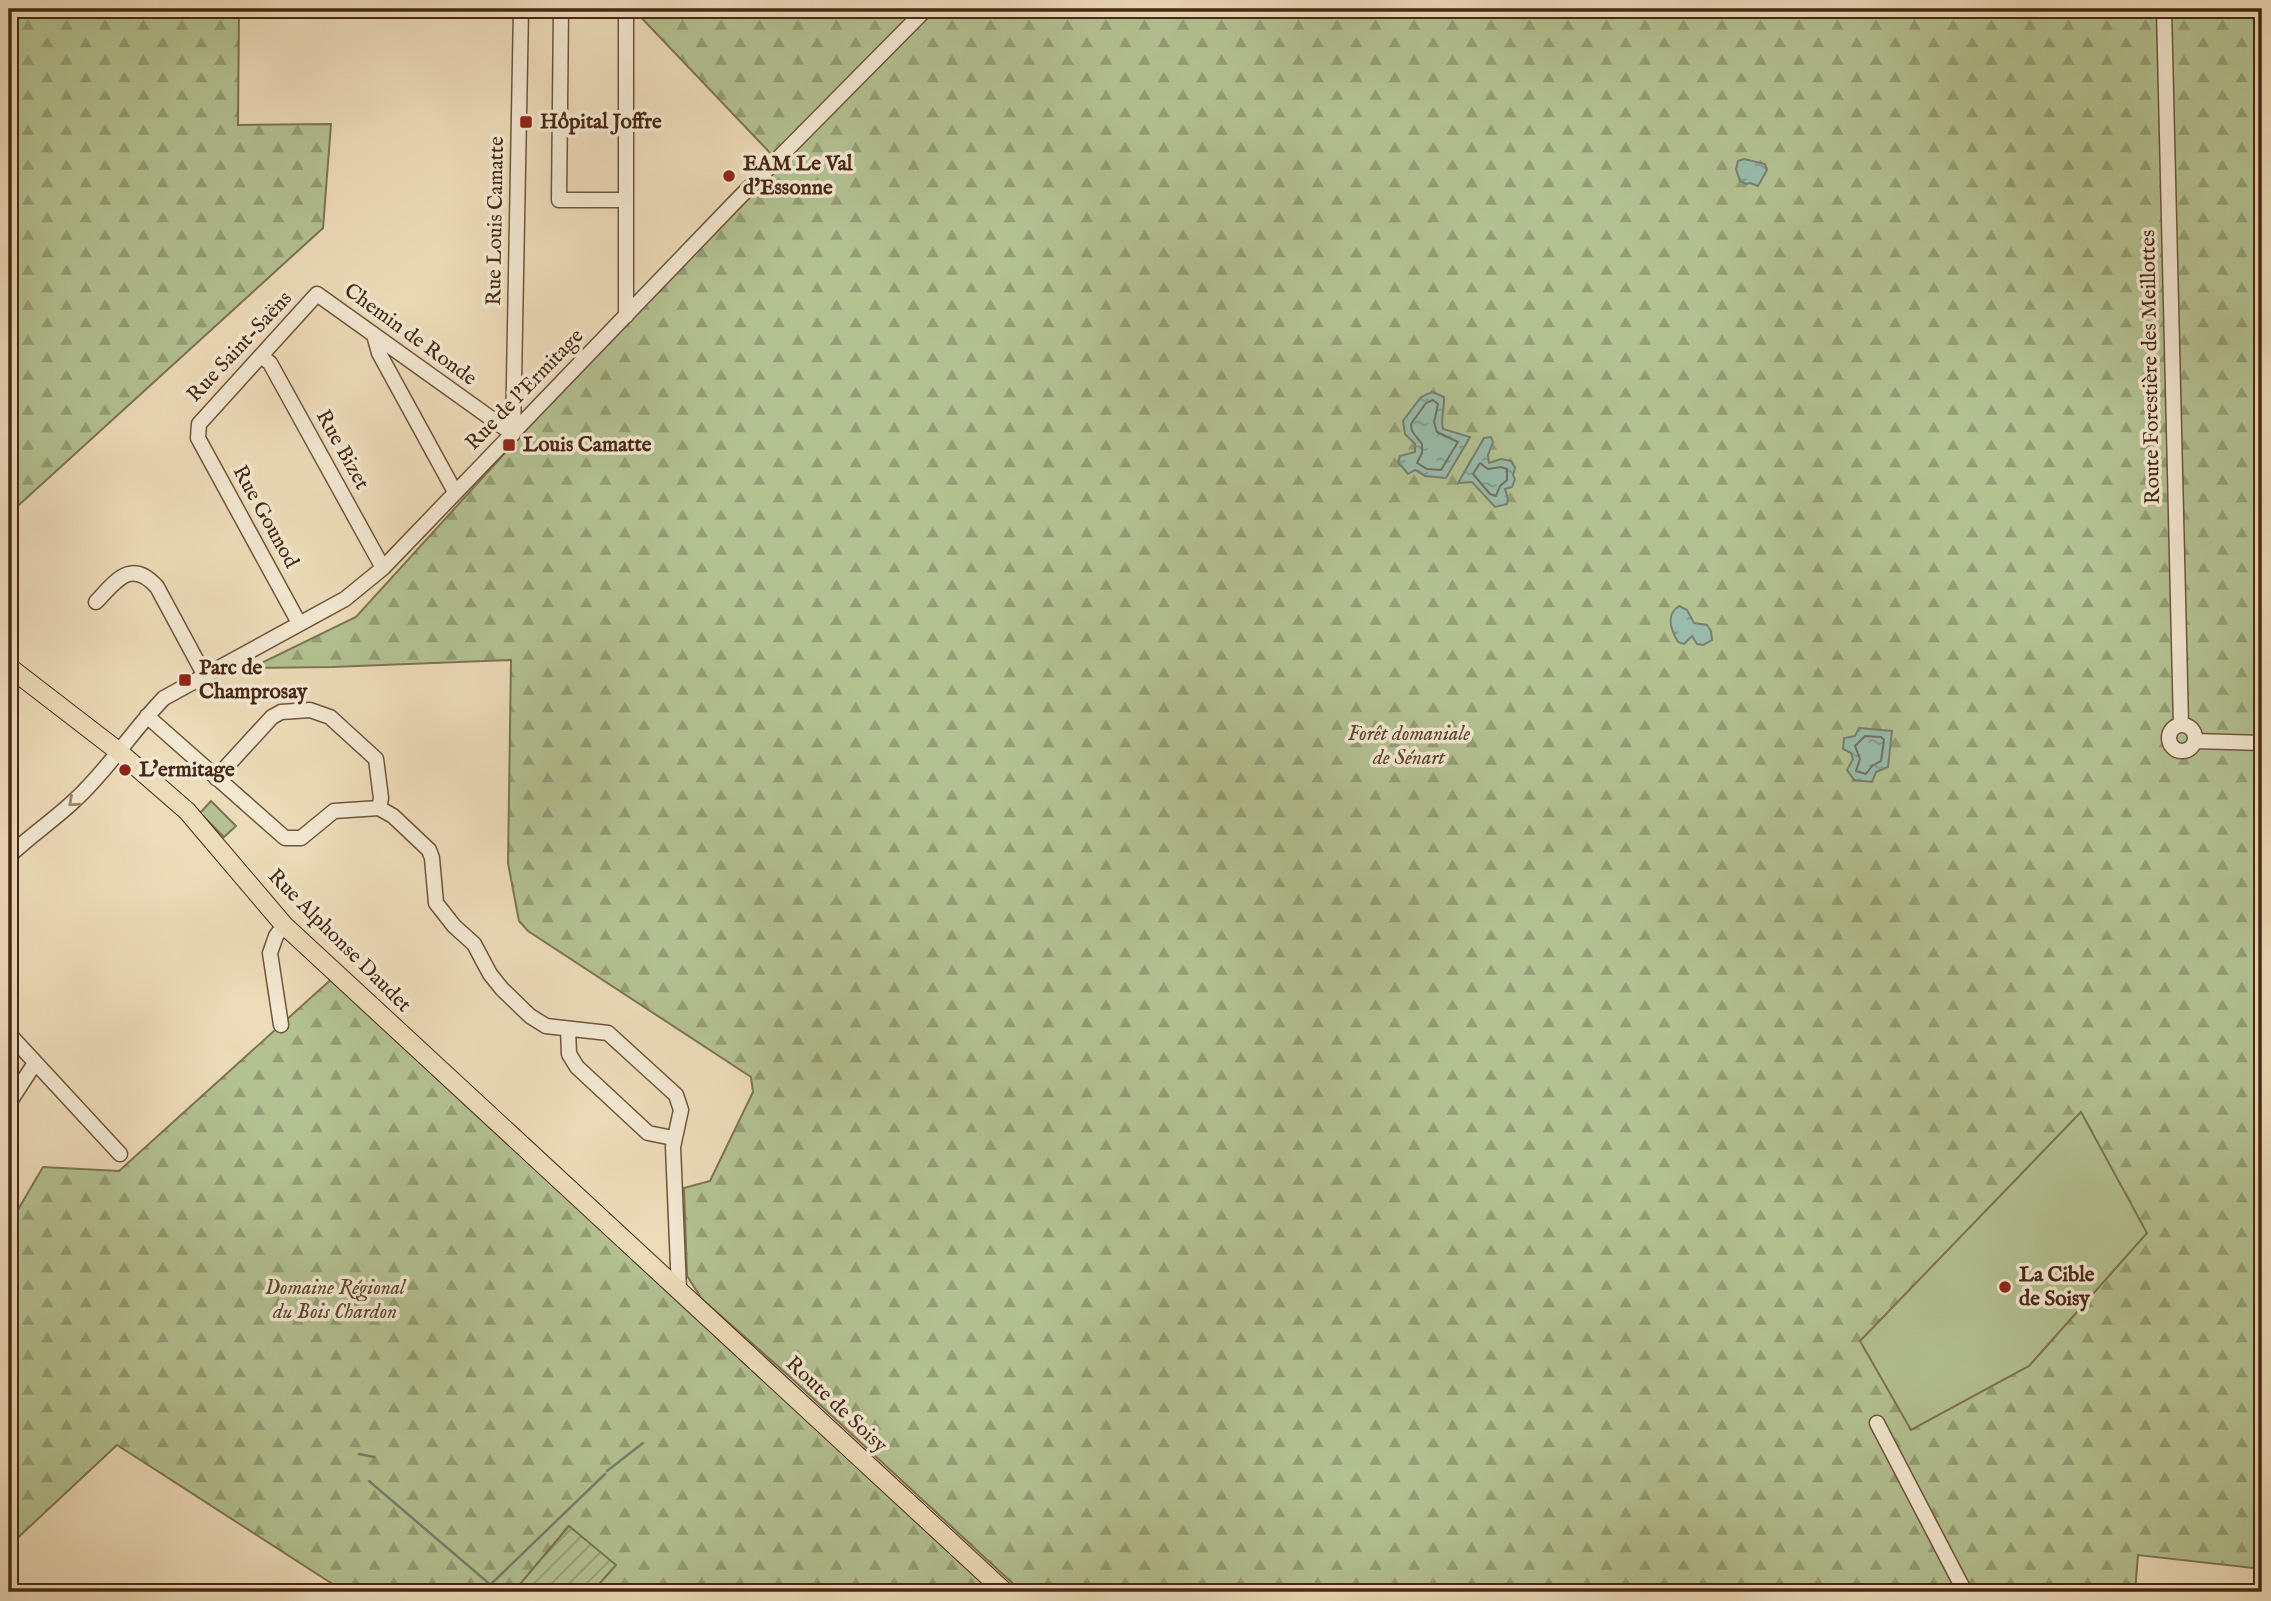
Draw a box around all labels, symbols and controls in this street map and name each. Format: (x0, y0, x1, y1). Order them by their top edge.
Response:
place label: Hôpital Joffre (540, 109, 662, 136)
marker: Hôpital Joffre (518, 114, 534, 130)
street label: Rue Louis Camatte (481, 136, 511, 306)
place label: EAM Le Val d'Essonne (743, 151, 854, 202)
marker: EAM Le Val d'Essonne (721, 168, 737, 184)
street label: Route Forestière des Meillottes (2135, 229, 2167, 505)
street label: Chemin de Ronde (338, 278, 482, 393)
street label: Rue Saint-Saëns (182, 286, 298, 408)
street label: Rue de l'Ermitage (460, 323, 590, 457)
street label: Rue Bizet (309, 405, 375, 495)
place label: Louis Camatte (523, 432, 652, 459)
marker: Louis Camatte (501, 437, 517, 453)
street label: Rue Gounod (226, 461, 305, 574)
place label: Parc de Champrosay (199, 655, 308, 706)
marker: Parc de Champrosay (177, 672, 193, 688)
park label: Forêt domaniale de Sénart (1348, 721, 1470, 772)
place label: L'ermitage (139, 757, 235, 784)
marker: L'ermitage (117, 762, 133, 778)
one-way arrow (68, 793, 81, 806)
street label: Rue Alphonse Daudet (261, 863, 417, 1019)
place label: La Cible de Soisy (2019, 1262, 2095, 1313)
park label: Domaine Régional du Bois Chardon (265, 1275, 407, 1326)
marker: La Cible de Soisy (1997, 1279, 2013, 1295)
street label: Route de Soisy (779, 1351, 893, 1460)

